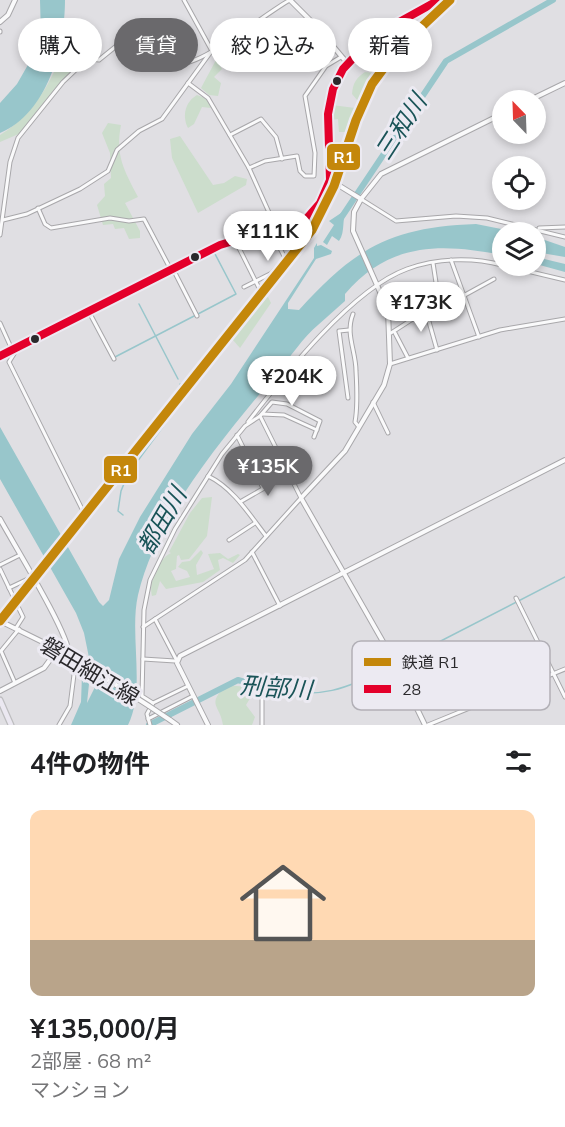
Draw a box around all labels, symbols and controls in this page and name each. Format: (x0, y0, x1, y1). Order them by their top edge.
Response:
chip: 購入 (18, 18, 102, 72)
chip: 賃貸 (114, 18, 198, 72)
chip: 絞り込み (210, 18, 336, 72)
chip: 新着 (348, 18, 432, 72)
unlabelled marker (331, 75, 343, 87)
water label: 三和川 (368, 86, 434, 165)
north arrow (492, 90, 546, 144)
map controls (492, 90, 546, 276)
line badge: R1 (326, 143, 361, 171)
text: R1 (334, 147, 354, 167)
button: locate (492, 156, 546, 210)
pin: ¥111K (226, 211, 310, 262)
text: ¥111K (237, 218, 299, 243)
button: layers (492, 222, 546, 276)
unlabelled marker (189, 251, 201, 263)
pin: ¥173K (379, 282, 463, 333)
text: ¥173K (390, 289, 452, 314)
unlabelled marker (29, 333, 41, 345)
pin: ¥204K (250, 356, 334, 407)
text: ¥204K (261, 363, 323, 388)
pin: ¥135K (226, 446, 310, 497)
text: ¥135K (237, 453, 299, 478)
line badge: R1 (103, 455, 138, 484)
text: R1 (111, 460, 131, 480)
water label: 都田川 (130, 479, 194, 559)
street label: 磐田細江線 (36, 631, 144, 711)
legend (352, 641, 550, 710)
text: 鉄道 R1 (402, 652, 459, 672)
water label: 刑部川 (239, 670, 316, 705)
text: 28 (402, 679, 421, 699)
icon: filters (502, 745, 535, 778)
text: 4件の物件 (30, 747, 150, 780)
icon: home (229, 849, 337, 957)
text: ¥135,000/月 (30, 1012, 180, 1045)
text: 2部屋 · 68 m² (30, 1048, 151, 1073)
text: マンション (30, 1077, 130, 1102)

